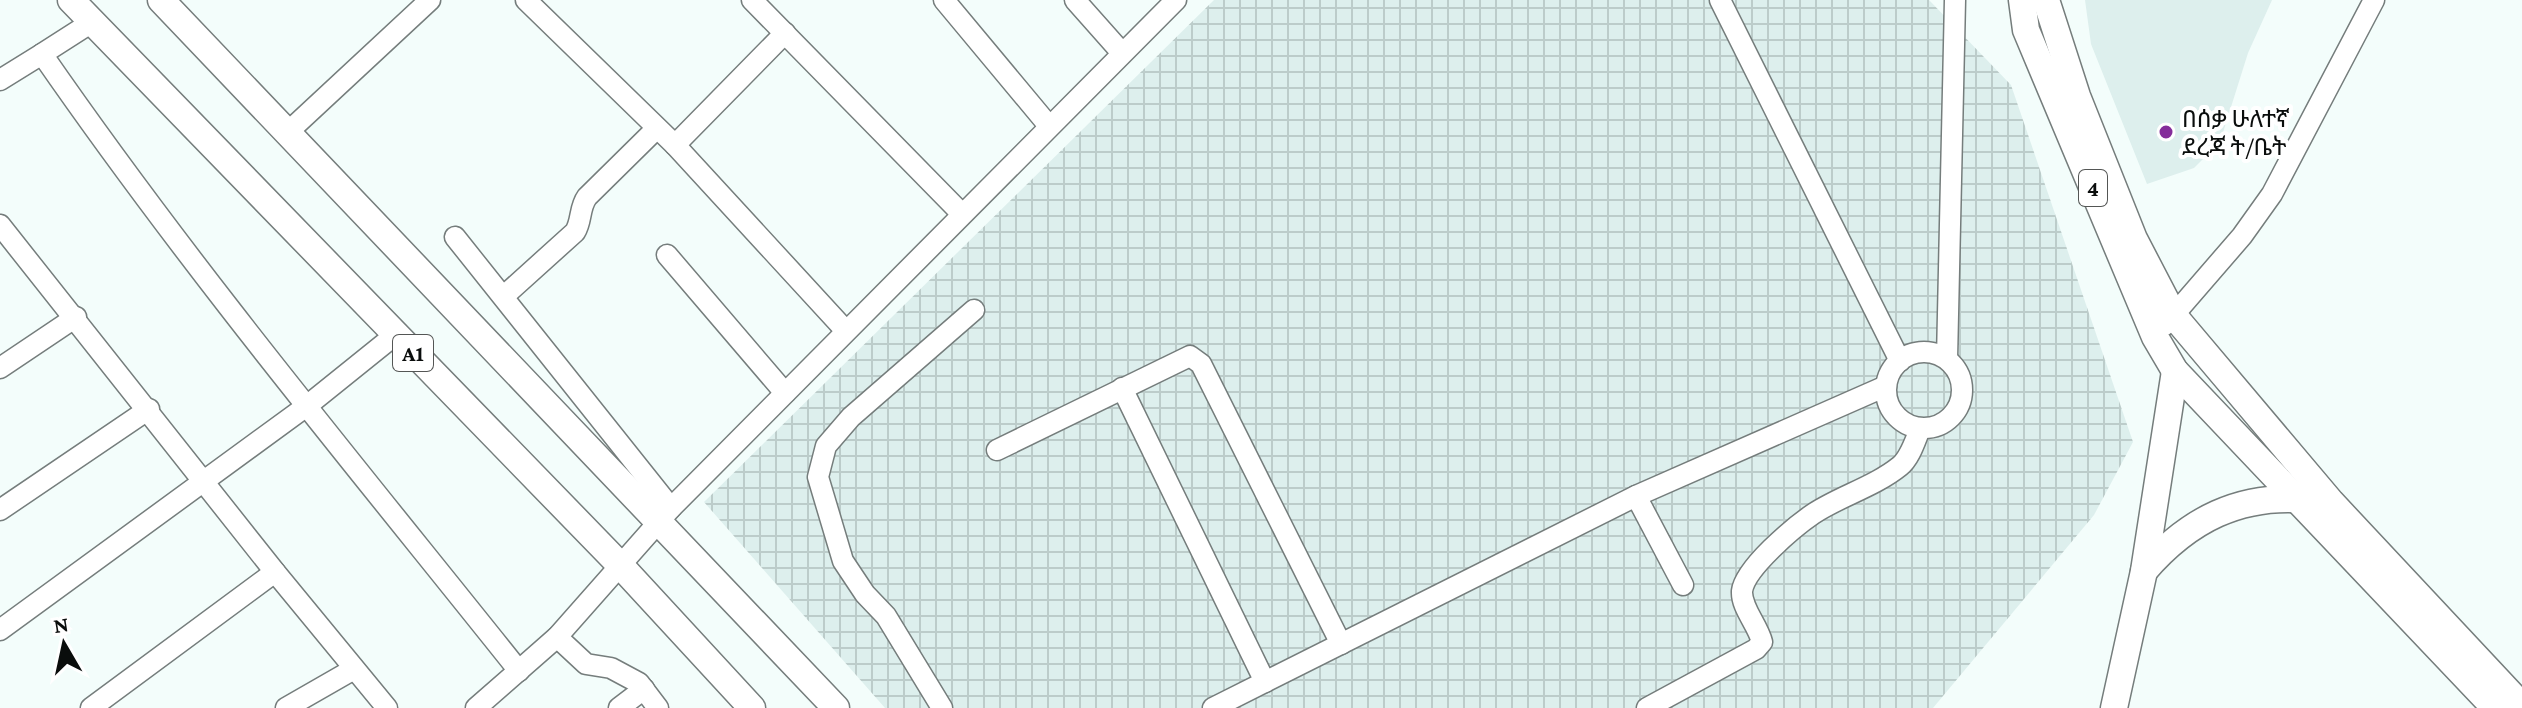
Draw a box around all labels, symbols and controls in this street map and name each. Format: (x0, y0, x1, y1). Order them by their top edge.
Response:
place label: በሰቃ ሁለተኛ ደረጃ ት/ቤት (2182, 105, 2290, 160)
marker: በሰቃ ሁለተኛ ደረጃ ት/ቤት (2157, 123, 2175, 141)
road number: 4 (2079, 170, 2107, 206)
road number: A1 (393, 335, 433, 371)
north arrow (24, 604, 104, 684)
text: N (52, 611, 70, 638)

